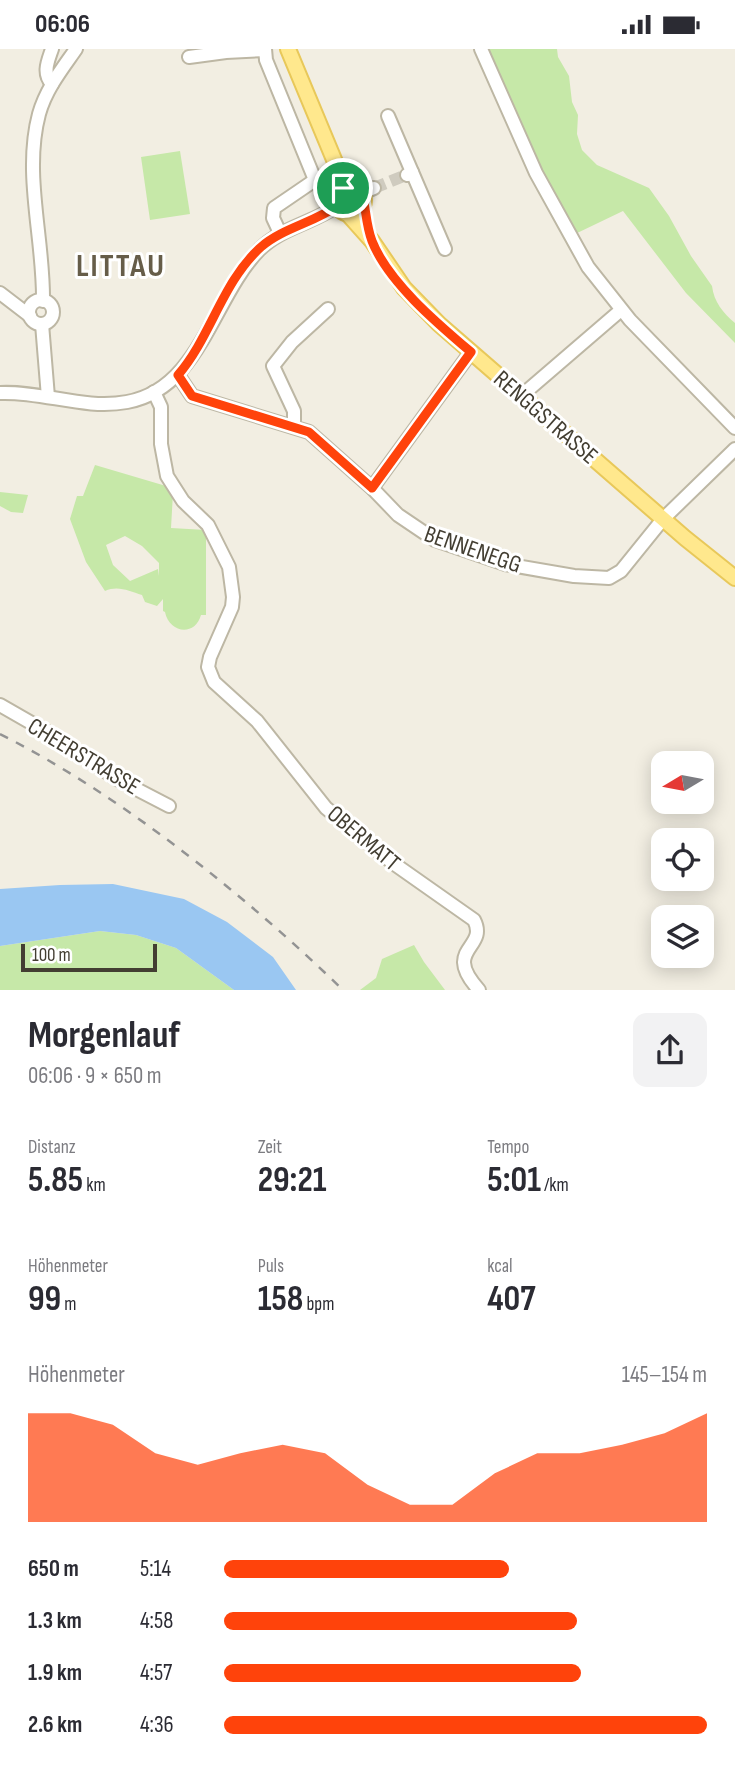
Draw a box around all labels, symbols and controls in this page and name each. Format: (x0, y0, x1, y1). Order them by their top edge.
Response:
text: 06:06 (35, 9, 90, 40)
pin (313, 158, 373, 218)
icon: arrive (324, 169, 362, 207)
district label: LITTAU (76, 247, 166, 286)
street label: RENGGSTRASSE (488, 364, 604, 470)
street label: BENNENEGG (420, 519, 525, 580)
street label: CHEERSTRASSE (22, 712, 145, 801)
north arrow (651, 751, 714, 814)
map controls (651, 751, 714, 968)
street label: OBERMATT (321, 799, 406, 877)
button: locate (651, 828, 714, 891)
button: layers (651, 905, 714, 968)
scale bar (21, 941, 158, 973)
text: 100 m (32, 944, 71, 967)
text: Morgenlauf (28, 1013, 180, 1058)
button: share (633, 1013, 707, 1087)
text: 06:06 · 9 × 650 m (28, 1062, 162, 1090)
text: Distanz (28, 1136, 76, 1159)
text: Zeit (258, 1136, 282, 1159)
text: Tempo (487, 1136, 529, 1159)
text: 5.85 (28, 1159, 83, 1202)
text: 29:21 (258, 1159, 326, 1202)
text: 5:01 (487, 1159, 541, 1202)
text: km (83, 1174, 106, 1197)
text: /km (541, 1174, 569, 1197)
text: Höhenmeter (28, 1255, 108, 1278)
text: Puls (258, 1255, 284, 1278)
text: kcal (487, 1255, 512, 1278)
text: 99 (28, 1278, 61, 1321)
text: 158 (258, 1278, 303, 1321)
text: 407 (487, 1278, 535, 1321)
text: m (61, 1293, 76, 1316)
text: bpm (303, 1293, 334, 1316)
text: Höhenmeter (28, 1361, 125, 1389)
text: 145–154 m (622, 1361, 707, 1389)
text: 650 m (28, 1555, 79, 1583)
text: 5:14 (140, 1555, 171, 1583)
text: 1.3 km (28, 1607, 82, 1635)
text: 4:58 (140, 1607, 173, 1635)
text: 1.9 km (28, 1659, 82, 1687)
text: 4:57 (140, 1659, 172, 1687)
text: 2.6 km (28, 1711, 82, 1739)
text: 4:36 (140, 1711, 174, 1739)

